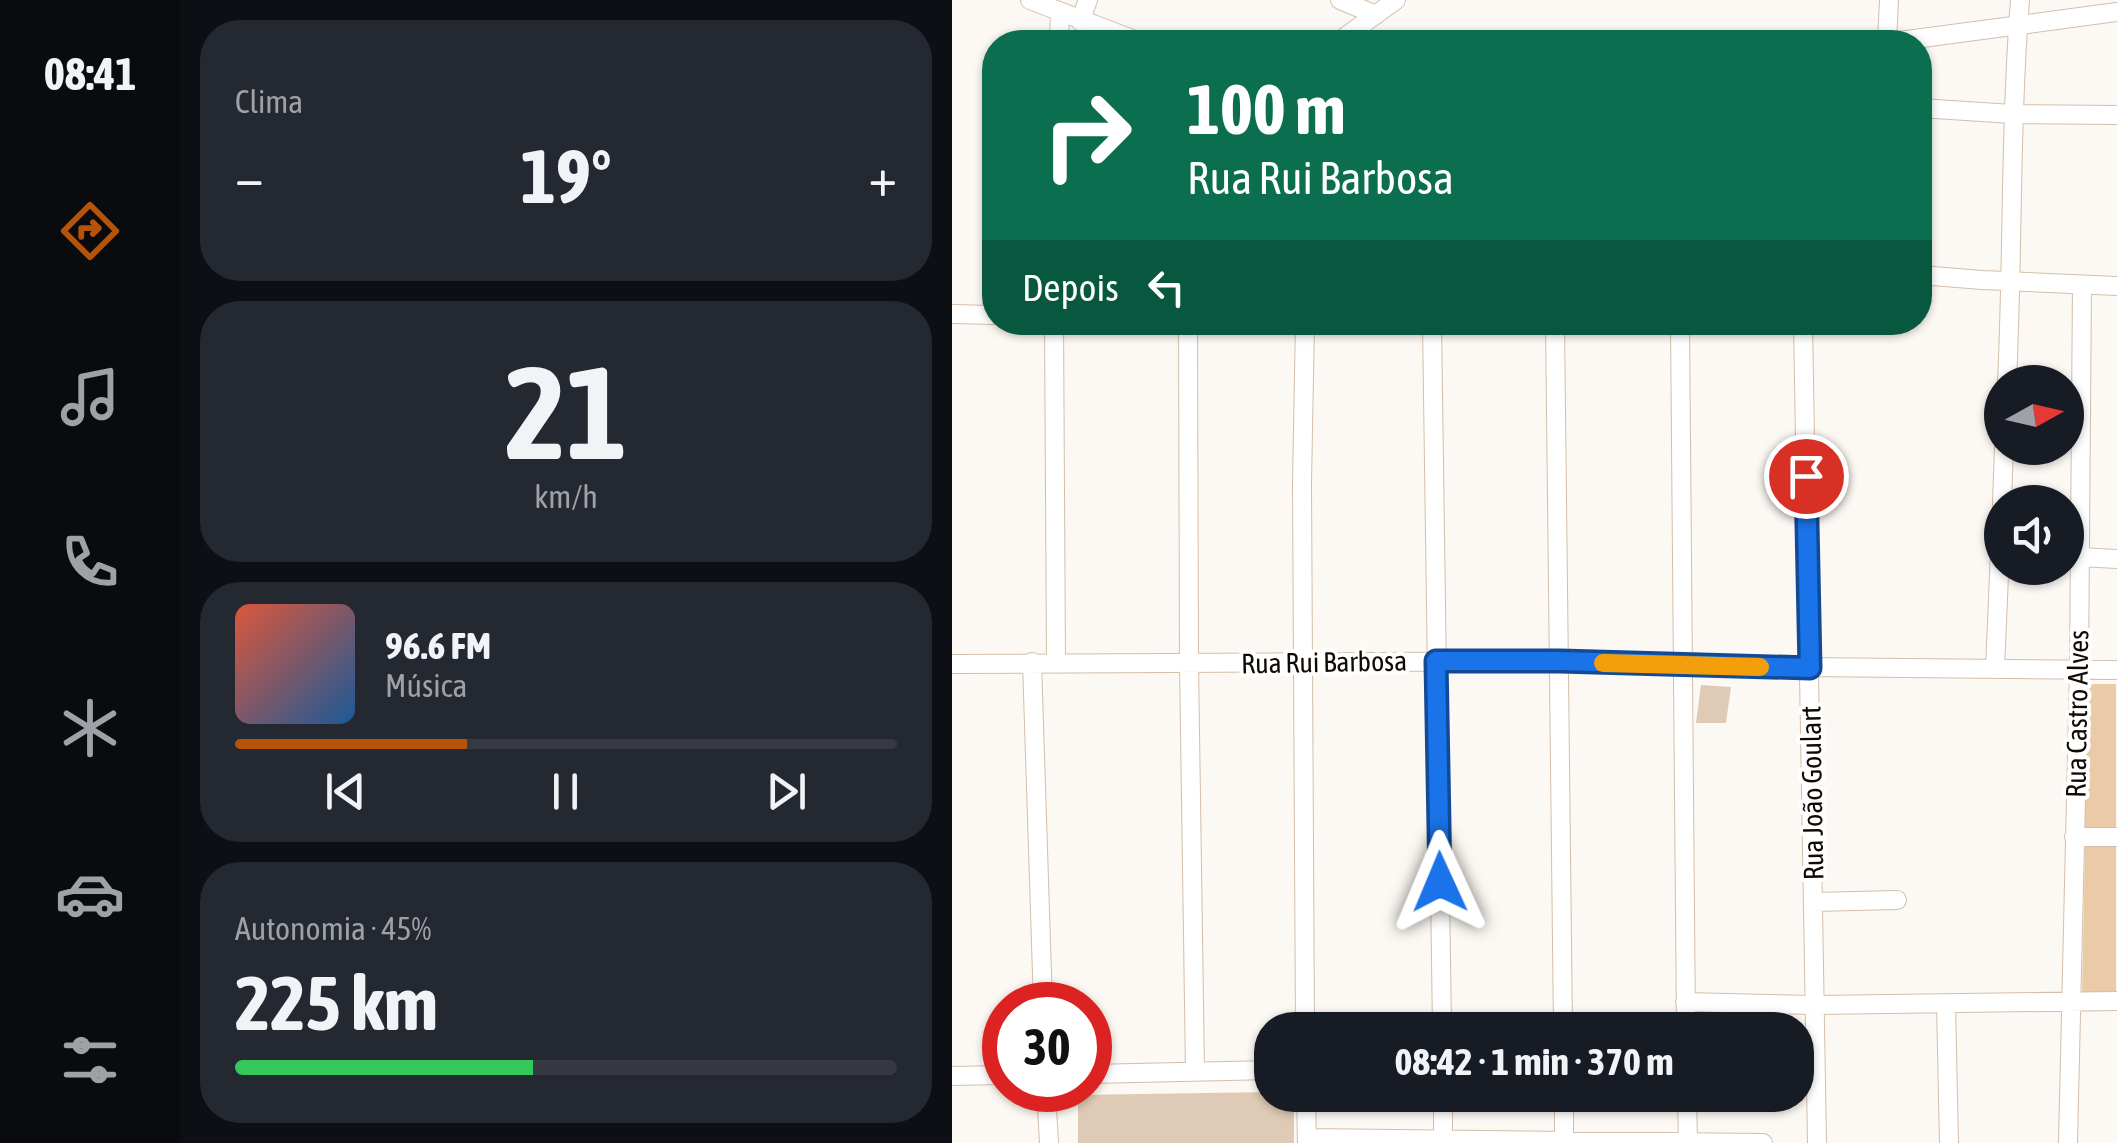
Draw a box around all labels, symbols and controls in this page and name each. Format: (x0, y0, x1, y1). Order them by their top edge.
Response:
text: 08:41 (44, 48, 136, 100)
text: 100 m (1187, 69, 1346, 149)
icon: right (1022, 70, 1152, 200)
text: Clima (235, 83, 303, 120)
text: 19° (520, 133, 612, 219)
text: − (235, 145, 264, 208)
text: + (868, 145, 897, 208)
text: Rua Rui Barbosa (1187, 152, 1454, 204)
icon: directions (55, 196, 125, 266)
icon: left (1139, 260, 1194, 315)
text: Depois (1022, 266, 1119, 309)
text: 21 (505, 338, 627, 487)
icon: music (55, 362, 125, 432)
north arrow (1984, 365, 2084, 465)
map controls (1984, 365, 2084, 585)
pin (1764, 434, 1849, 519)
icon: arrive (1779, 449, 1834, 504)
text: km/h (534, 478, 598, 515)
button: sound (1984, 485, 2084, 585)
icon: phone (55, 527, 125, 597)
text: 96.6 FM (385, 624, 491, 667)
street label: Rua Castro Alves (2060, 630, 2094, 798)
street label: Rua Rui Barbosa (1241, 645, 1407, 679)
text: Música (385, 667, 467, 704)
icon: climate (55, 693, 125, 763)
street label: Rua João Goulart (1794, 705, 1830, 881)
icon: previous (318, 764, 373, 819)
icon: pause (538, 764, 593, 819)
icon: next (759, 764, 814, 819)
position arrow (1388, 830, 1492, 934)
icon: car (55, 859, 125, 929)
text: Autonomia · 45% (235, 910, 431, 947)
text: 225 km (235, 960, 438, 1046)
speed limit sign: 30 (982, 982, 1112, 1112)
icon: filters (55, 1025, 125, 1095)
text: 08:42 · 1 min · 370 m (1394, 1040, 1674, 1083)

